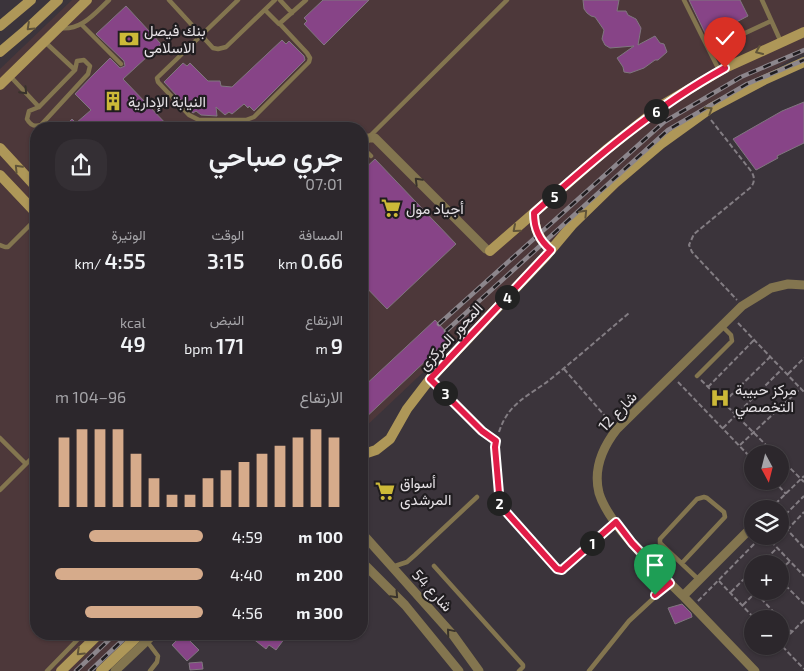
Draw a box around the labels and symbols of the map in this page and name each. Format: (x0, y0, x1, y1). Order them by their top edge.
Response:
pin (704, 17, 746, 68)
one-way arrow (26, 21, 35, 30)
place label: بنك فيصل الاسلامى (144, 21, 206, 58)
bank icon: بنك فيصل الاسلامى (118, 28, 140, 50)
one-way arrow (755, 45, 764, 56)
one-way arrow (18, 85, 27, 94)
building icon: النيابة الإدارية (102, 90, 124, 112)
place label: النيابة الإدارية (128, 92, 206, 112)
pin: 6 (644, 98, 668, 124)
one-way arrow (703, 107, 713, 116)
one-way arrow (15, 164, 24, 173)
one-way arrow (414, 178, 423, 187)
pin: 5 (542, 184, 566, 208)
supermarket icon: أجياد مول (380, 197, 402, 219)
place label: أجياد مول (406, 199, 464, 218)
one-way arrow (578, 210, 587, 219)
one-way arrow (513, 223, 522, 232)
pin: 4 (494, 284, 520, 310)
street label: المحور المركزى (414, 299, 487, 375)
pin: 3 (432, 380, 458, 406)
place label: مركز حبيبة التخصصي (735, 380, 797, 420)
street label: شارع 12 (594, 387, 642, 437)
hospital icon: مركز حبيبة التخصصي (709, 387, 731, 409)
north arrow (744, 445, 789, 490)
place label: أسواق المرشدى (400, 473, 451, 510)
supermarket icon: أسواق المرشدى (374, 480, 396, 502)
pin: 2 (486, 490, 512, 516)
pin: 1 (580, 530, 604, 556)
pin (634, 544, 676, 595)
street label: شارع 54 (407, 565, 457, 617)
one-way arrow (389, 590, 398, 599)
one-way arrow (448, 629, 456, 638)
one-way arrow (77, 646, 86, 655)

